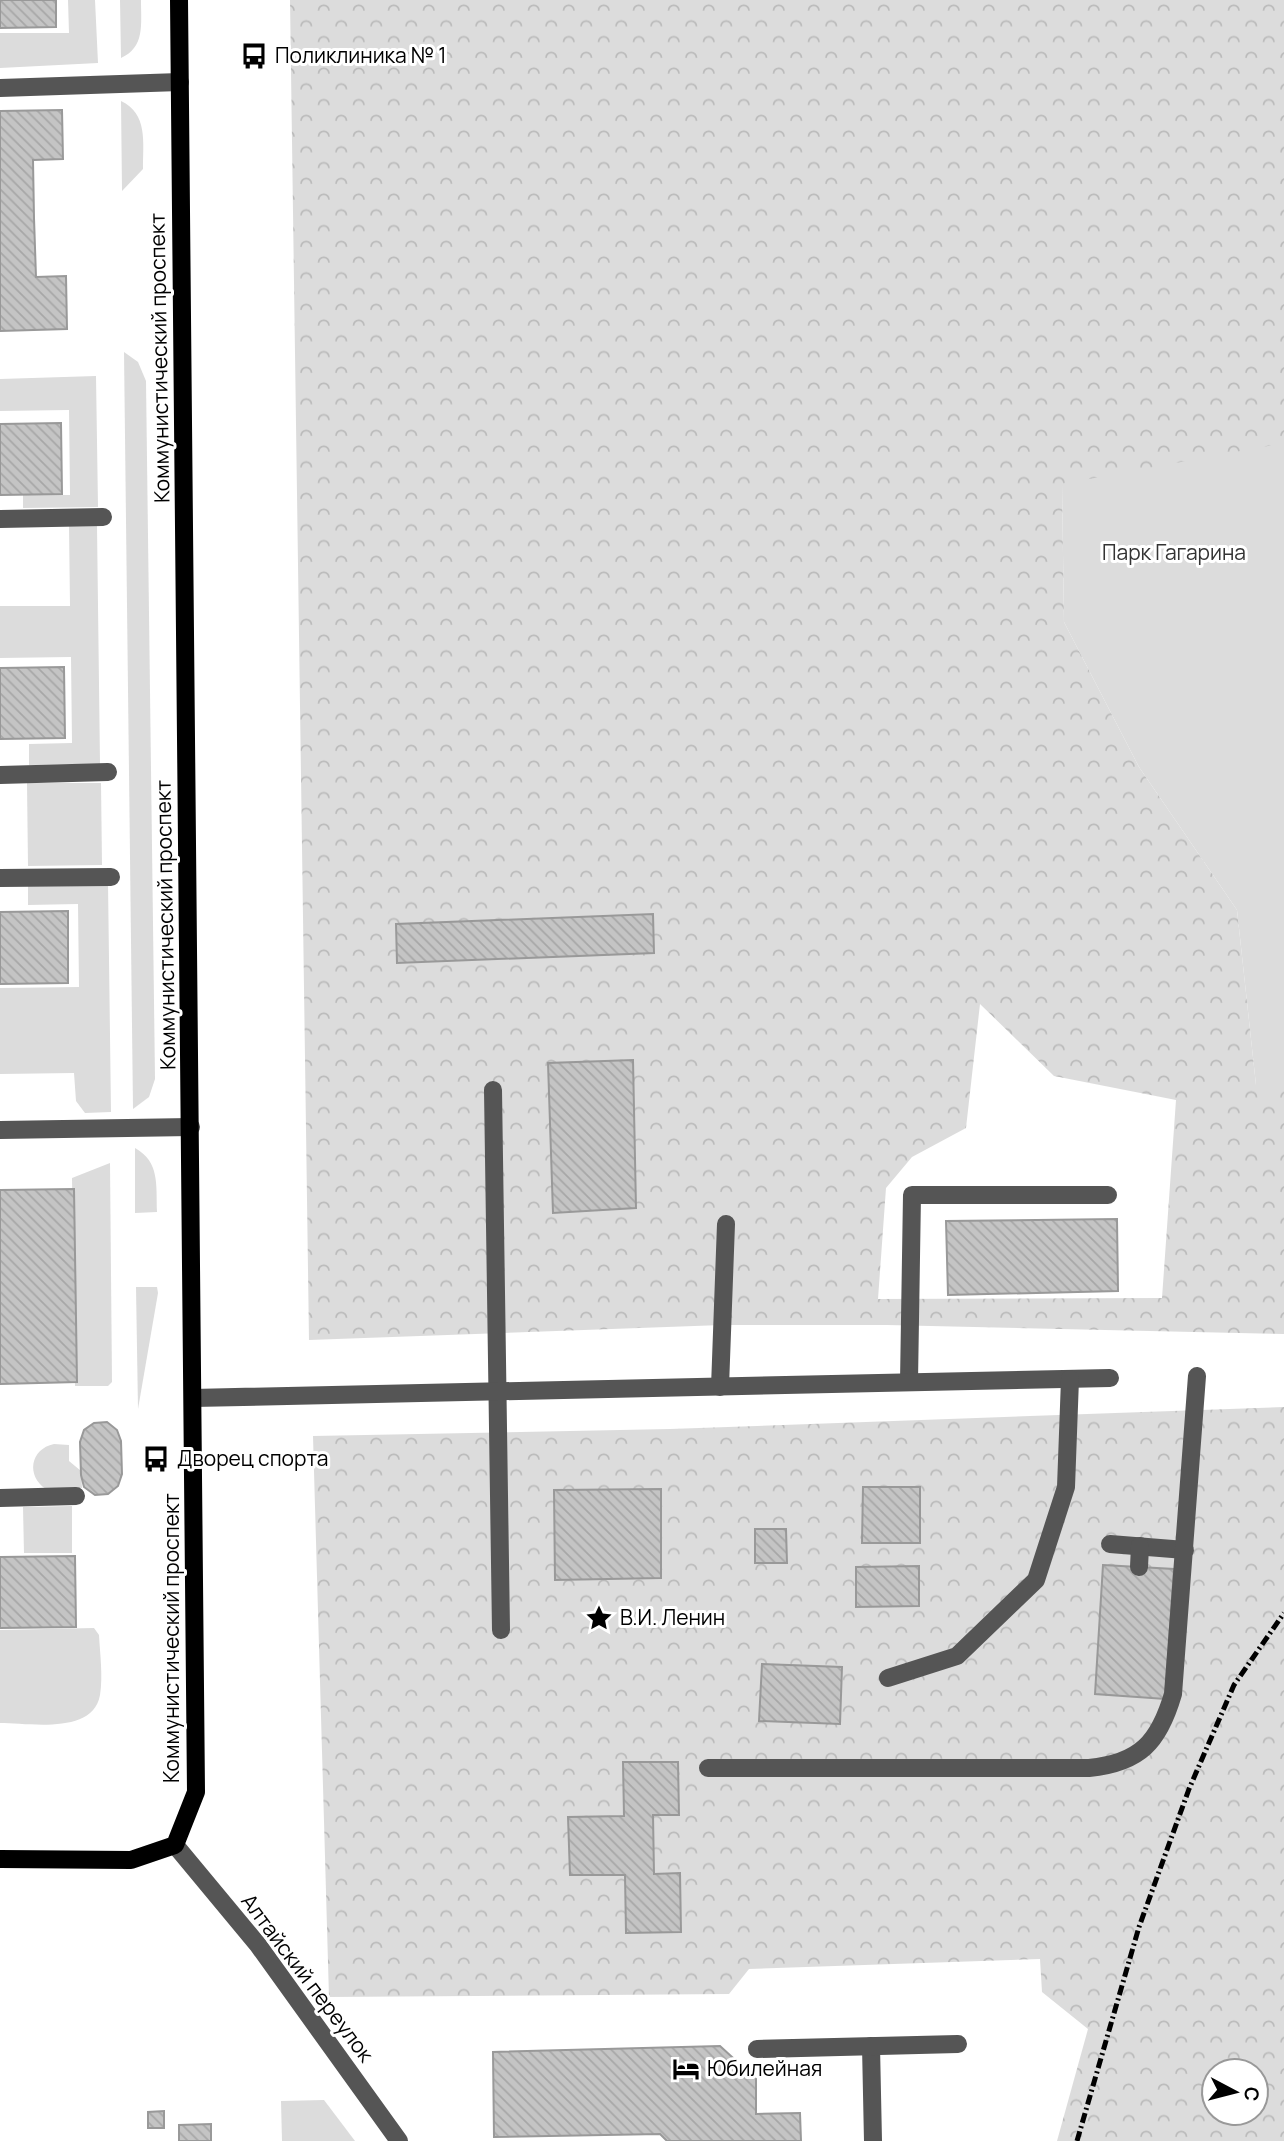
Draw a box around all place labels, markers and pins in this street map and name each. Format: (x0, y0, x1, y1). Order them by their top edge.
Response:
bus stop icon: Поликлиника № 1 (239, 41, 269, 71)
place label: Поликлиника № 1 (275, 41, 447, 69)
bus stop icon: Дворец спорта (141, 1444, 171, 1474)
place label: Дворец спорта (177, 1444, 328, 1472)
place icon: В.И. Ленин (584, 1603, 614, 1633)
place label: В.И. Ленин (620, 1603, 725, 1631)
hotel icon: Юбилейная (671, 2054, 701, 2084)
place label: Юбилейная (707, 2054, 822, 2082)

